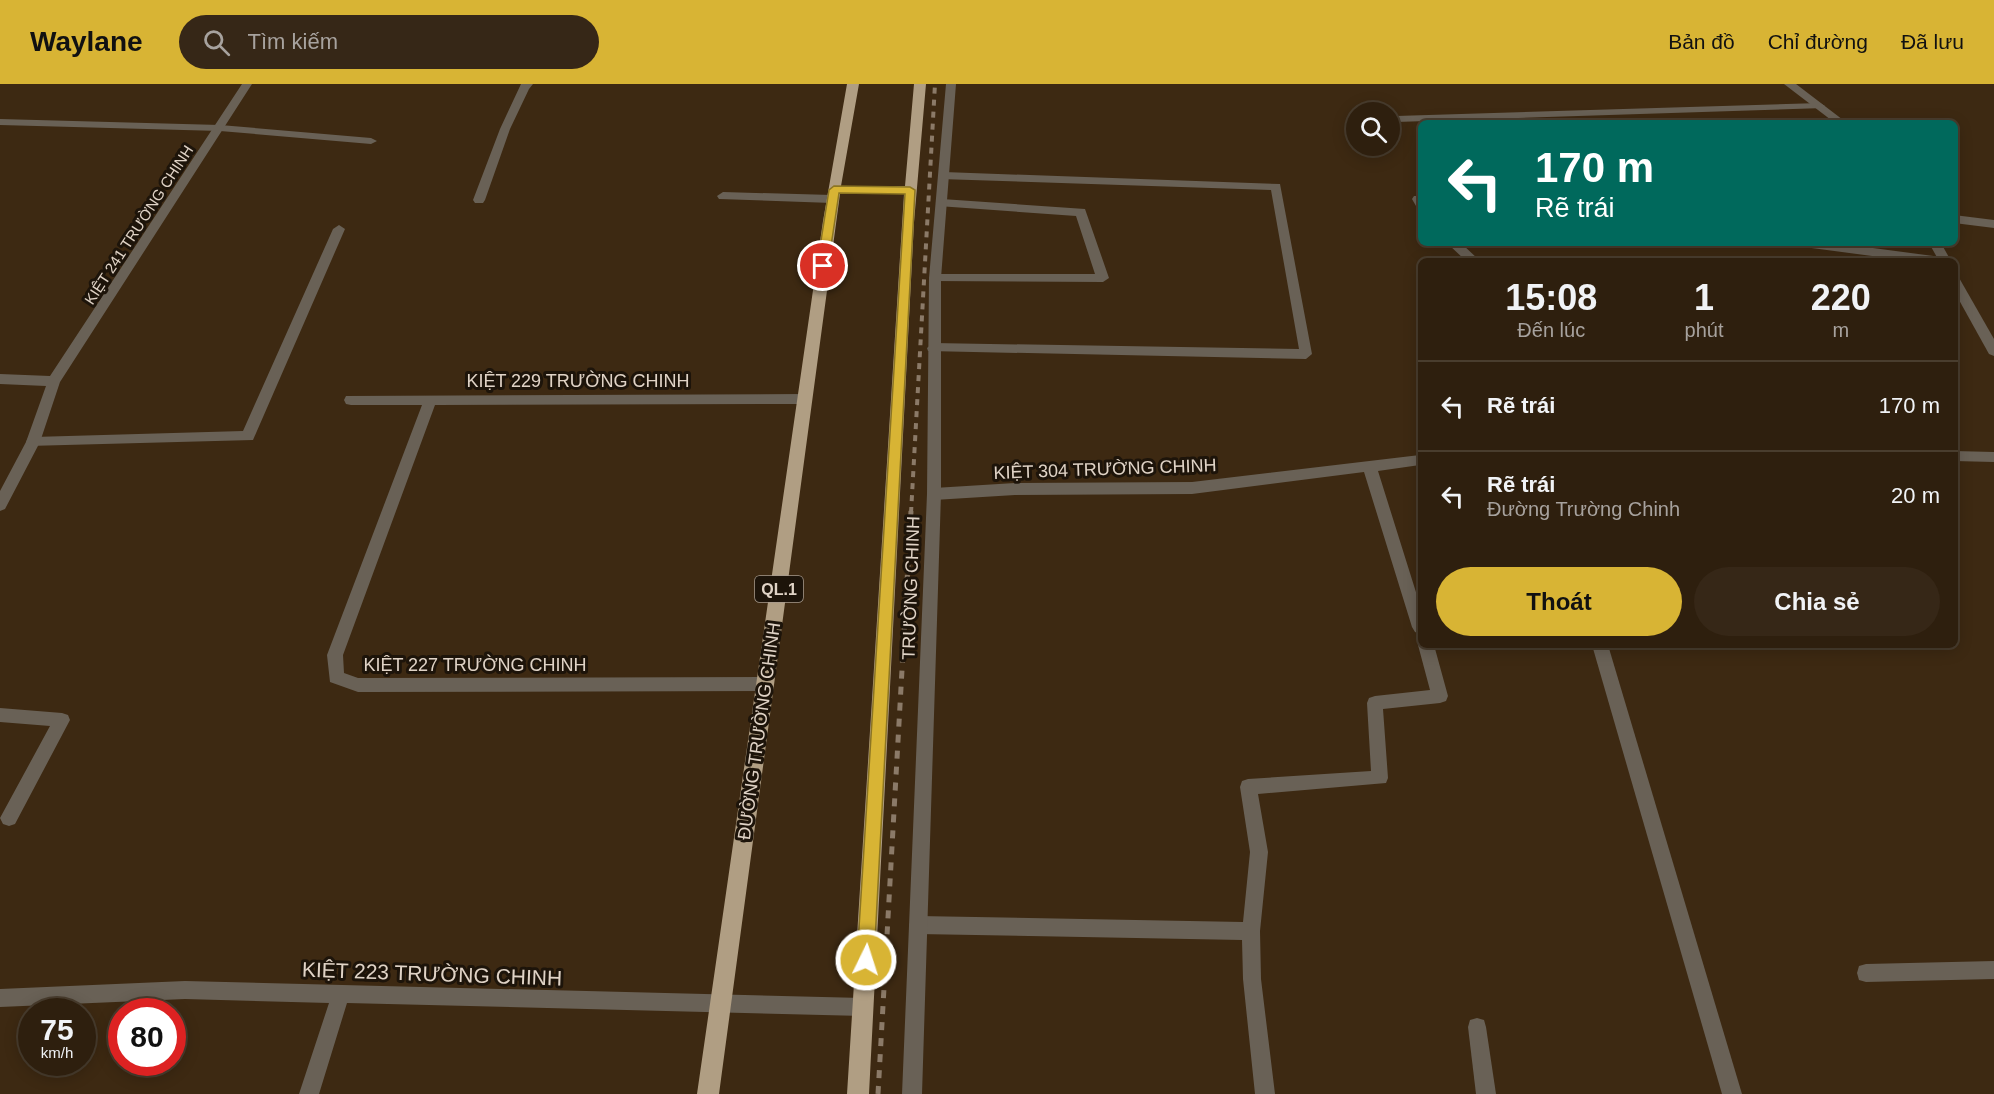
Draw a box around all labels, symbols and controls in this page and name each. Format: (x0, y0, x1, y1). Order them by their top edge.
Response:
search box (179, 15, 599, 69)
text: Waylane (30, 26, 143, 57)
icon: search (200, 26, 233, 59)
text: Tìm kiếm (248, 29, 338, 54)
text: Bản đồ (1668, 30, 1735, 53)
text: Chỉ đường (1768, 30, 1868, 53)
text: Đã lưu (1901, 30, 1964, 53)
map controls (1346, 102, 1400, 156)
button: search (1346, 102, 1400, 156)
street label: KIỆT 241 TRƯỜNG CHINH (81, 142, 196, 307)
icon: left (1436, 144, 1514, 222)
text: 170 m (1535, 144, 1654, 191)
text: Rẽ trái (1535, 193, 1615, 223)
pin (797, 240, 848, 291)
icon: arrive (806, 249, 839, 282)
text: 15:08 (1505, 277, 1597, 318)
text: 1 (1694, 277, 1714, 318)
text: 220 (1811, 277, 1871, 318)
text: Đến lúc (1517, 319, 1585, 341)
text: phút (1685, 319, 1723, 341)
text: m (1832, 319, 1849, 341)
street label: KIỆT 229 TRƯỜNG CHINH (466, 370, 690, 391)
icon: left (1436, 390, 1469, 423)
text: Rẽ trái (1487, 393, 1555, 418)
text: 170 m (1879, 393, 1940, 418)
street label: KIỆT 304 TRƯỜNG CHINH (993, 454, 1217, 483)
text: Rẽ trái (1487, 472, 1555, 497)
icon: left (1436, 480, 1469, 513)
text: 20 m (1891, 483, 1940, 508)
text: Đường Trường Chinh (1487, 498, 1680, 520)
street label: TRƯỜNG CHINH (897, 516, 924, 660)
button: Thoát (1436, 567, 1682, 636)
button: Chia sẻ (1694, 567, 1940, 636)
road number: QL.1 (755, 576, 803, 602)
street label: ĐƯỜNG TRƯỜNG CHINH (733, 621, 784, 841)
street label: KIỆT 227 TRƯỜNG CHINH (363, 654, 587, 675)
position arrow (834, 928, 898, 992)
street label: KIỆT 223 TRƯỜNG CHINH (302, 957, 563, 990)
speed limit sign: 80 (108, 998, 186, 1076)
text: 75 (40, 1013, 74, 1046)
text: km/h (41, 1044, 73, 1061)

